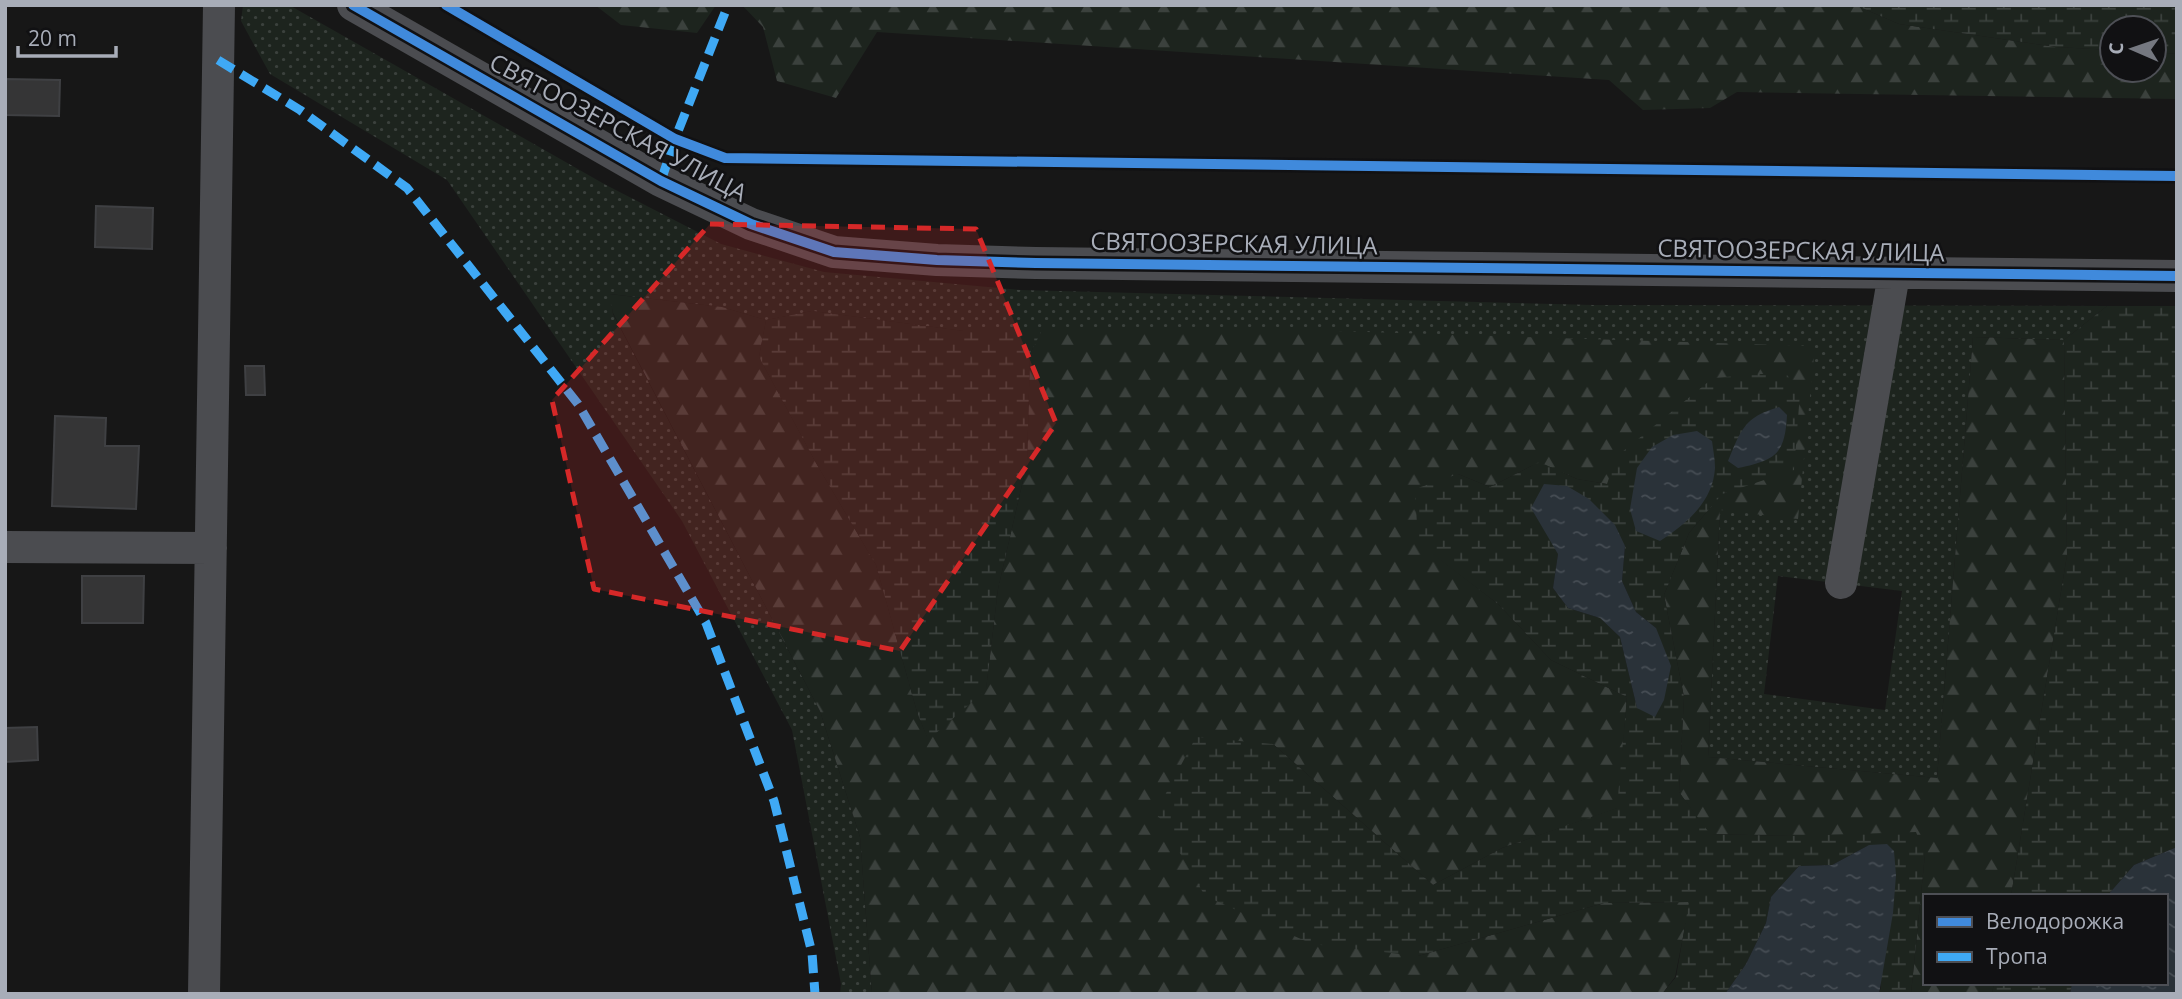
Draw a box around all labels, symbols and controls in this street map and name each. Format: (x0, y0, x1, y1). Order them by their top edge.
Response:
scale bar (18, 14, 116, 58)
north arrow (2098, 14, 2168, 84)
text: 20 m (28, 24, 77, 52)
text: С (2103, 42, 2129, 55)
street label: СВЯТООЗЕРСКАЯ УЛИЦА (484, 45, 754, 209)
street label: СВЯТООЗЕРСКАЯ УЛИЦА (1090, 223, 1379, 262)
street label: СВЯТООЗЕРСКАЯ УЛИЦА (1657, 230, 1946, 269)
legend (1923, 894, 2168, 985)
text: Велодорожка (1986, 907, 2124, 935)
text: Тропа (1986, 942, 2048, 970)

